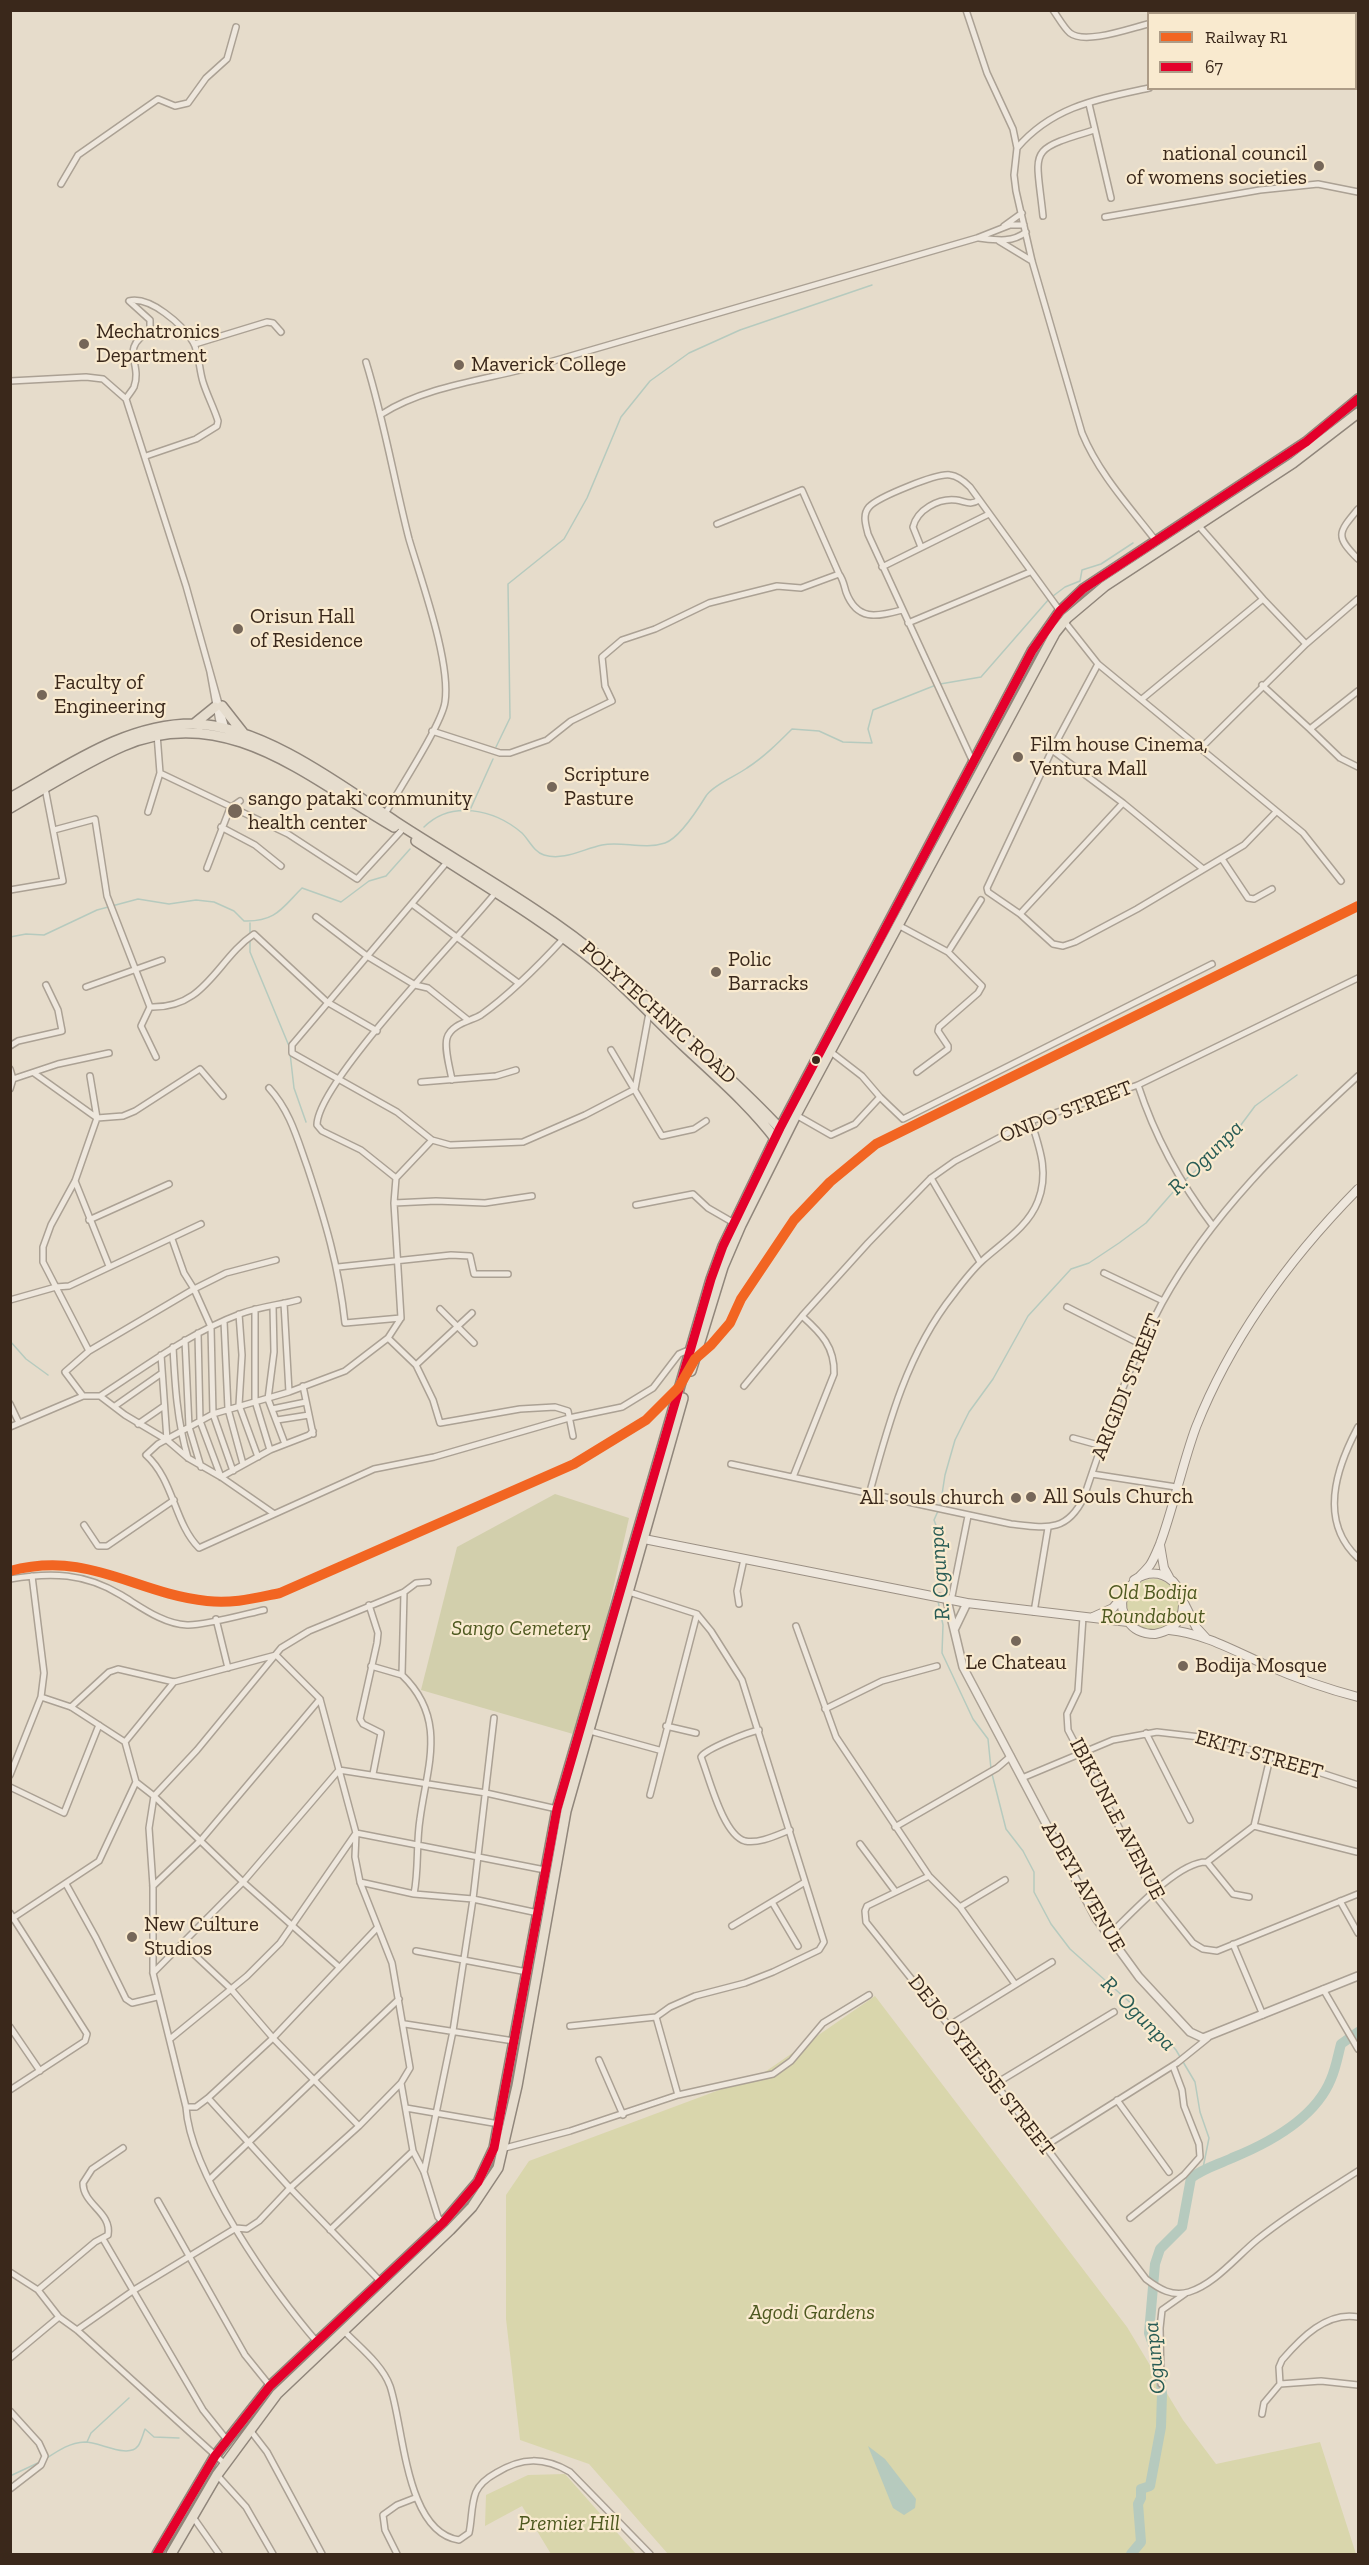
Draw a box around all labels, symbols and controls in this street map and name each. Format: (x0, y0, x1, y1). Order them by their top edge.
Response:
legend (1147, 12, 1357, 90)
text: Railway R1 (1205, 26, 1287, 48)
text: 67 (1205, 56, 1223, 78)
place label: national council of womens societies (1126, 141, 1307, 191)
marker: national council of womens societies (1312, 159, 1326, 173)
place label: Mechatronics Department (96, 319, 220, 369)
marker: Mechatronics Department (77, 337, 91, 351)
place label: Maverick College (471, 352, 626, 378)
marker: Maverick College (452, 358, 466, 372)
place label: Orisun Hall of Residence (250, 604, 363, 654)
marker: Orisun Hall of Residence (231, 622, 245, 636)
place label: Faculty of Engineering (54, 670, 166, 720)
marker: Faculty of Engineering (35, 688, 49, 702)
place label: Film house Cinema, Ventura Mall (1030, 732, 1208, 782)
marker: Film house Cinema, Ventura Mall (1011, 750, 1025, 764)
place label: Scripture Pasture (564, 762, 649, 812)
marker: Scripture Pasture (545, 780, 559, 794)
place label: sango pataki community health center (248, 786, 473, 836)
marker: sango pataki community health center (226, 802, 244, 820)
street label: POLYTECHNIC ROAD (575, 936, 741, 1090)
place label: Polic Barracks (728, 947, 808, 997)
marker: Polic Barracks (709, 965, 723, 979)
unlabelled marker (810, 1054, 822, 1066)
street label: ONDO STREET (996, 1075, 1136, 1149)
water label: R. Ogunpa (1163, 1115, 1249, 1201)
street label: ARIGIDI STREET (1086, 1310, 1168, 1464)
place label: All Souls Church (1043, 1484, 1193, 1510)
place label: All souls church (860, 1485, 1004, 1511)
marker: All Souls Church (1024, 1490, 1038, 1504)
marker: All souls church (1009, 1491, 1023, 1505)
water label: R. Ogunpa (924, 1525, 956, 1621)
park label: Old Bodija Roundabout (1101, 1580, 1205, 1630)
park label: Sango Cemetery (451, 1616, 591, 1642)
marker: Le Chateau (1009, 1634, 1023, 1648)
place label: Le Chateau (965, 1650, 1067, 1676)
place label: Bodija Mosque (1195, 1653, 1327, 1679)
marker: Bodija Mosque (1176, 1659, 1190, 1673)
street label: EKITI STREET (1192, 1725, 1326, 1785)
street label: IBIKUNLE AVENUE (1064, 1734, 1170, 1904)
street label: ADEYI AVENUE (1036, 1817, 1130, 1957)
place label: New Culture Studios (144, 1912, 259, 1962)
marker: New Culture Studios (125, 1930, 139, 1944)
street label: DEJO OYELESE STREET (902, 1970, 1060, 2162)
water label: R. Ogunpa (1095, 1971, 1181, 2057)
park label: Agodi Gardens (749, 2300, 875, 2326)
water label: Ogunpa (1138, 2321, 1172, 2395)
park label: Premier Hill (518, 2511, 620, 2537)

